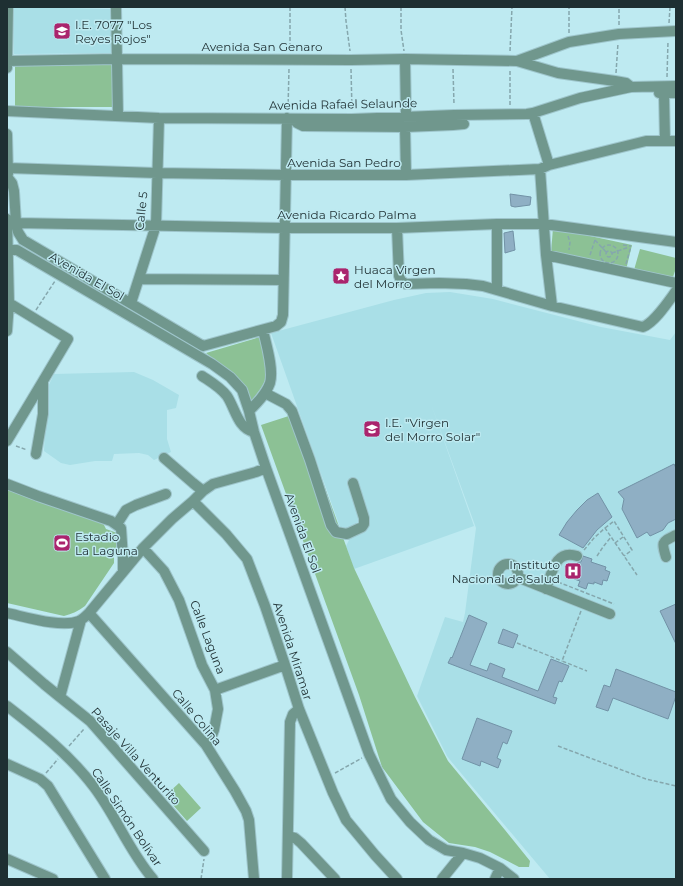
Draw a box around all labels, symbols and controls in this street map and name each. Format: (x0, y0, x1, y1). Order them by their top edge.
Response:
place label: I.E. 7077 "Los Reyes Rojos" (75, 17, 152, 46)
school or university icon: I.E. 7077 "Los Reyes Rojos" (52, 21, 72, 41)
street label: Avenida San Genaro (201, 39, 323, 54)
street label: Avenida Rafael Selaunde (269, 95, 417, 113)
street label: Avenida San Pedro (287, 155, 401, 170)
street label: Calle 5 (131, 191, 151, 231)
street label: Avenida Ricardo Palma (277, 207, 417, 222)
street label: Avenida El Sol (47, 248, 127, 304)
place label: Huaca Virgen del Morro (354, 262, 436, 291)
place icon: Huaca Virgen del Morro (331, 266, 351, 286)
place label: I.E. "Virgen del Morro Solar" (385, 415, 480, 444)
school or university icon: I.E. "Virgen del Morro Solar" (362, 419, 382, 439)
street label: Avenida El Sol (282, 491, 324, 575)
place label: Estadio La Laguna (75, 529, 138, 558)
sports icon: Estadio La Laguna (52, 533, 72, 553)
place label: Instituto Nacional de Salud (452, 557, 560, 586)
hospital icon: Instituto Nacional de Salud (563, 561, 583, 581)
street label: Calle Laguna (187, 598, 229, 676)
street label: Avenida Miramar (270, 600, 316, 702)
street label: Calle Colina (169, 685, 225, 749)
street label: Pasaje Villa Venturito (88, 704, 184, 808)
street label: Calle Simón Bolívar (88, 765, 166, 869)

